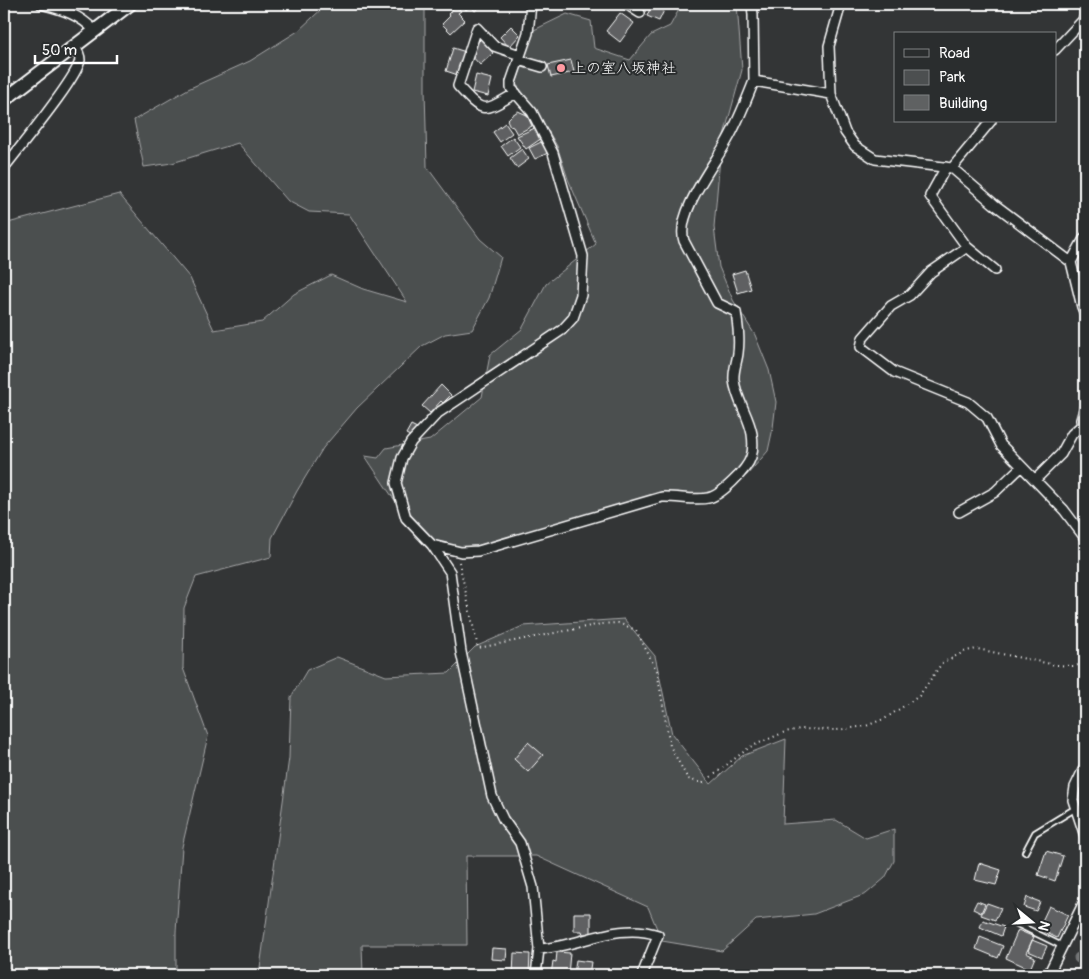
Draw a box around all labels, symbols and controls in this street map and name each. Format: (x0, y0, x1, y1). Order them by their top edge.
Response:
scale bar (35, 32, 118, 64)
legend (894, 32, 1056, 122)
text: 50 m (42, 41, 77, 60)
text: Road (939, 44, 970, 63)
place label: 上の室八坂神社 (571, 59, 676, 78)
marker: 上の室八坂神社 (555, 62, 567, 74)
text: Park (939, 68, 966, 87)
text: Building (939, 94, 987, 113)
north arrow (1006, 896, 1056, 946)
text: N (1034, 919, 1053, 933)

